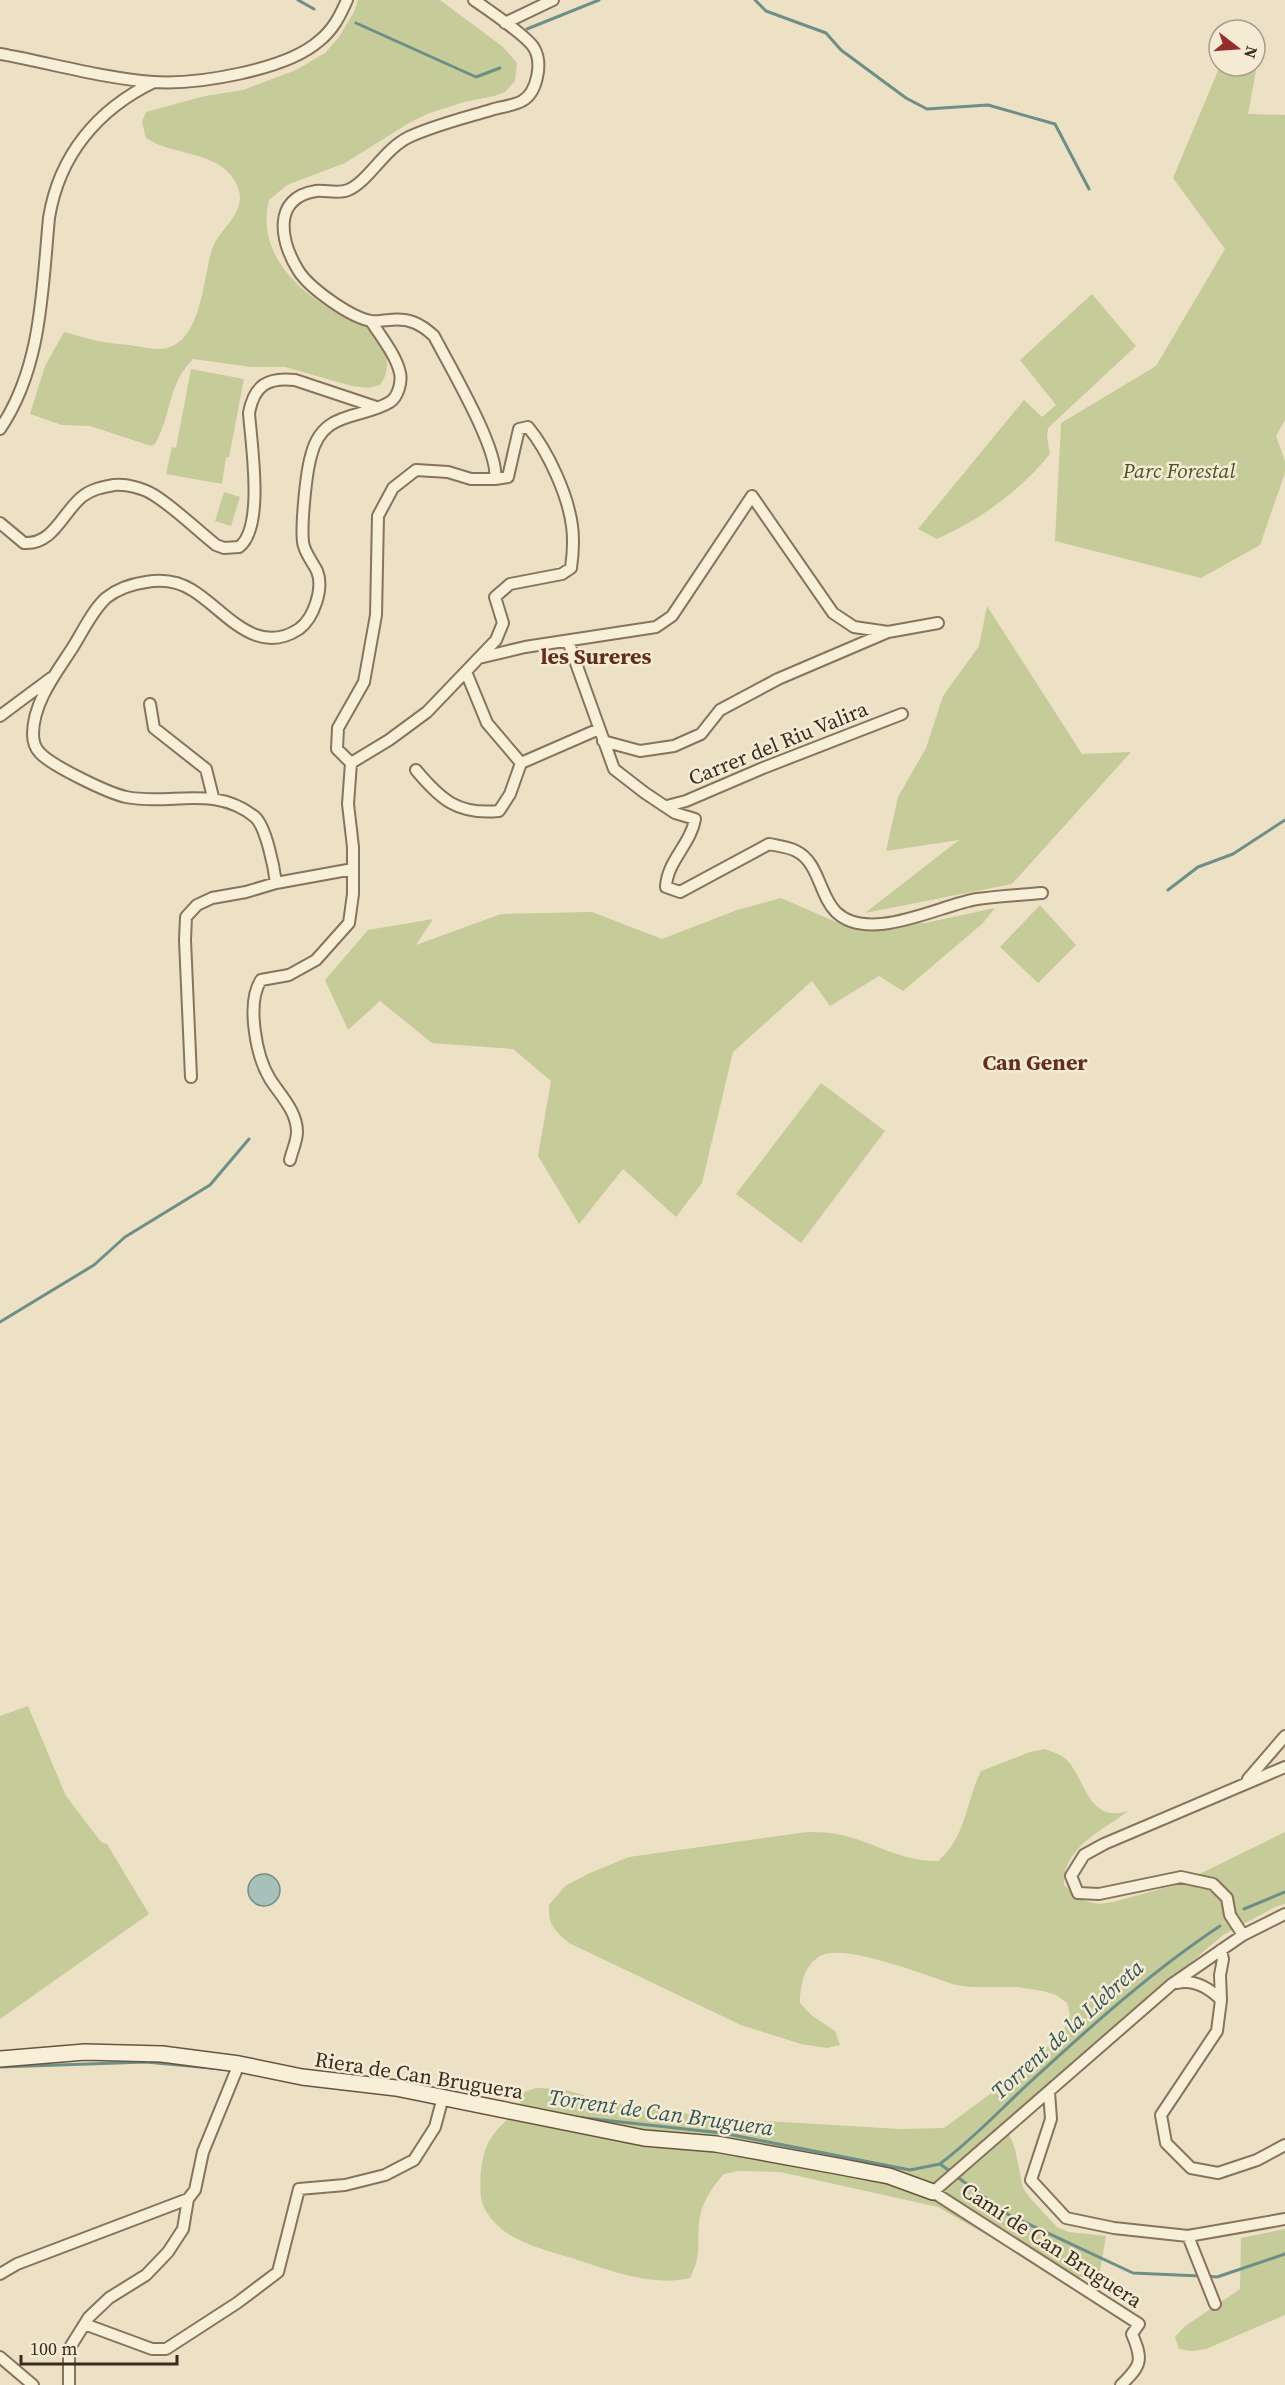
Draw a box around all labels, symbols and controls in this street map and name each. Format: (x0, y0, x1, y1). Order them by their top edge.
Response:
north arrow (1207, 18, 1267, 78)
text: N (1239, 44, 1264, 62)
park label: Parc Forestal (1122, 456, 1235, 485)
district label: les Sureres (541, 641, 651, 671)
street label: Carrer del Riu Valira (684, 694, 872, 792)
district label: Can Gener (982, 1047, 1088, 1077)
water label: Torrent de la Llebreta (984, 1952, 1150, 2106)
street label: Riera de Can Bruguera (313, 2044, 526, 2106)
water label: Torrent de Can Bruguera (547, 2081, 776, 2143)
street label: Camí de Can Bruguera (956, 2176, 1148, 2315)
scale bar (21, 2328, 177, 2366)
text: 100 m (30, 2336, 77, 2361)

